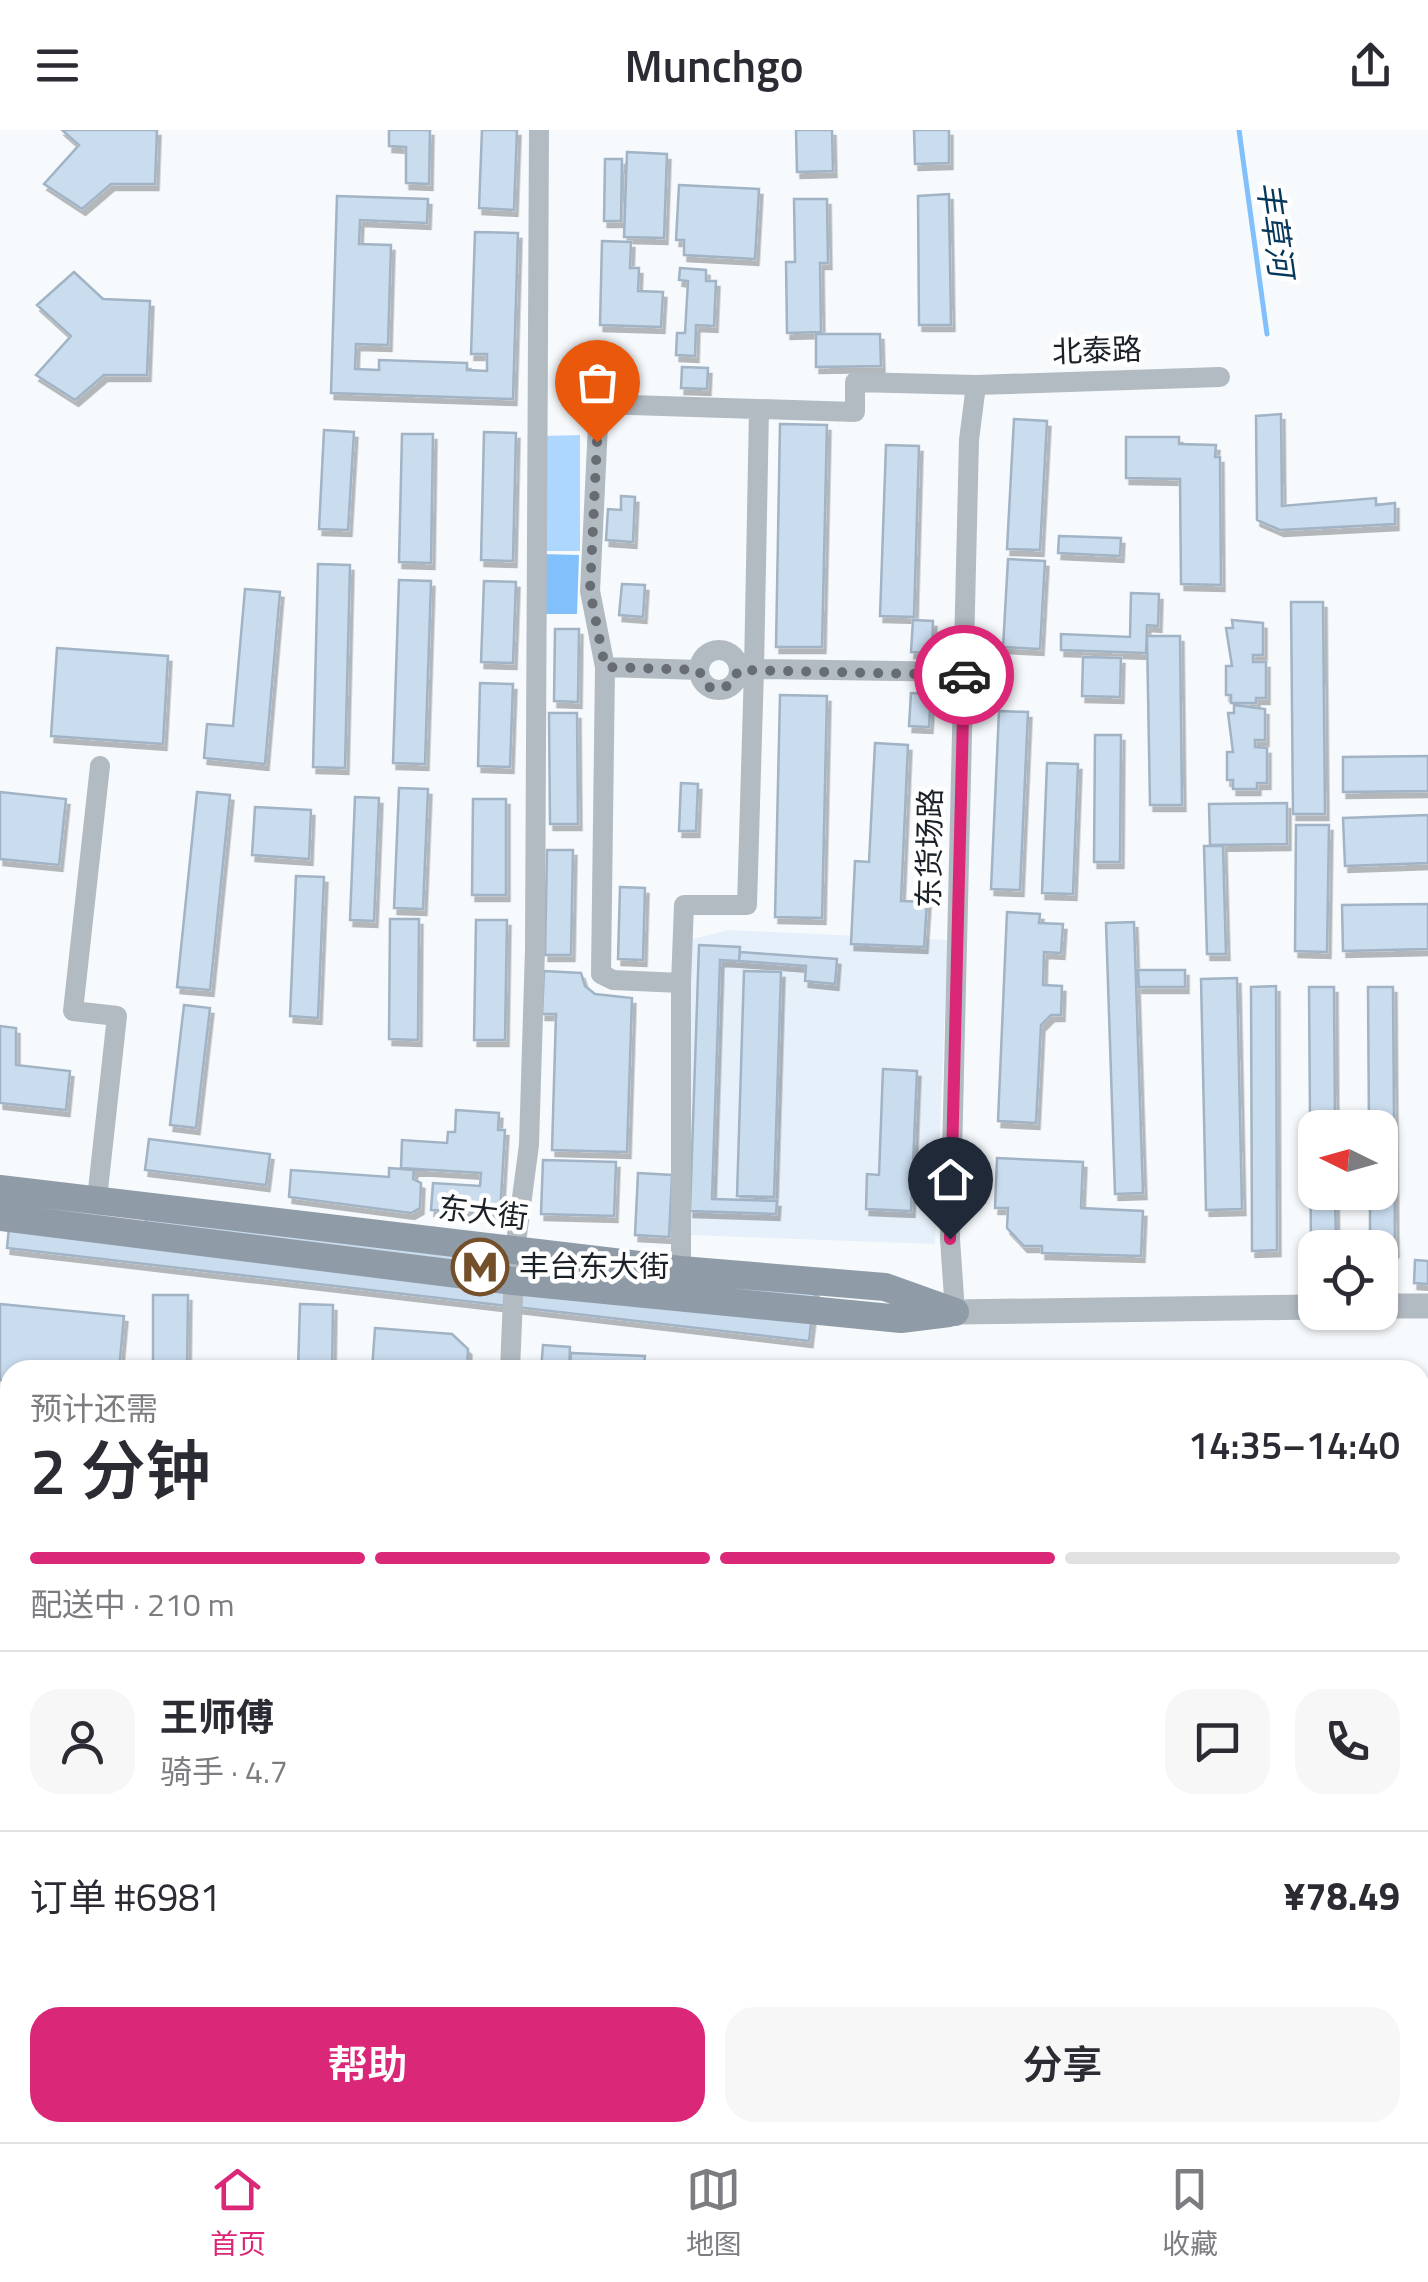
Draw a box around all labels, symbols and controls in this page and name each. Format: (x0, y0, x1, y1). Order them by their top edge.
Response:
text: Munchgo (624, 31, 804, 99)
icon: menu (30, 38, 85, 93)
icon: share (1343, 38, 1398, 93)
water label: 丰草河 (1246, 178, 1307, 286)
street label: 北泰路 (1051, 325, 1143, 375)
pin (555, 340, 640, 443)
icon: bag (570, 355, 625, 410)
courier (914, 625, 1014, 725)
icon: car (937, 648, 992, 703)
street label: 东货场路 (905, 788, 953, 908)
north arrow (1298, 1110, 1398, 1210)
map controls (1298, 1110, 1398, 1330)
pin (908, 1137, 993, 1240)
icon: home (923, 1152, 978, 1207)
street label: 东大街 (436, 1184, 531, 1240)
button: locate (1298, 1230, 1398, 1330)
metro station icon: 丰台东大街 (450, 1237, 510, 1297)
place label: 丰台东大街 (519, 1243, 669, 1289)
text: 预计还需 (30, 1384, 158, 1432)
text: 14:35–14:40 (1188, 1416, 1400, 1474)
text: 2 分钟 (30, 1420, 211, 1519)
text: 配送中 · 210 m (30, 1580, 235, 1628)
text: 王师傅 (160, 1688, 274, 1746)
button: person (30, 1689, 135, 1794)
button: chat (1165, 1689, 1270, 1794)
button: phone (1295, 1689, 1400, 1794)
text: 骑手 · 4.7 (160, 1747, 288, 1795)
text: ¥78.49 (1284, 1867, 1400, 1925)
text: 订单 #6981 (30, 1868, 221, 1926)
button: 帮助 (30, 2007, 705, 2122)
button: 分享 (725, 2007, 1400, 2122)
tab: 首页 (210, 2162, 266, 2265)
tab: 地图 (686, 2162, 742, 2265)
tab: 收藏 (1162, 2162, 1218, 2265)

